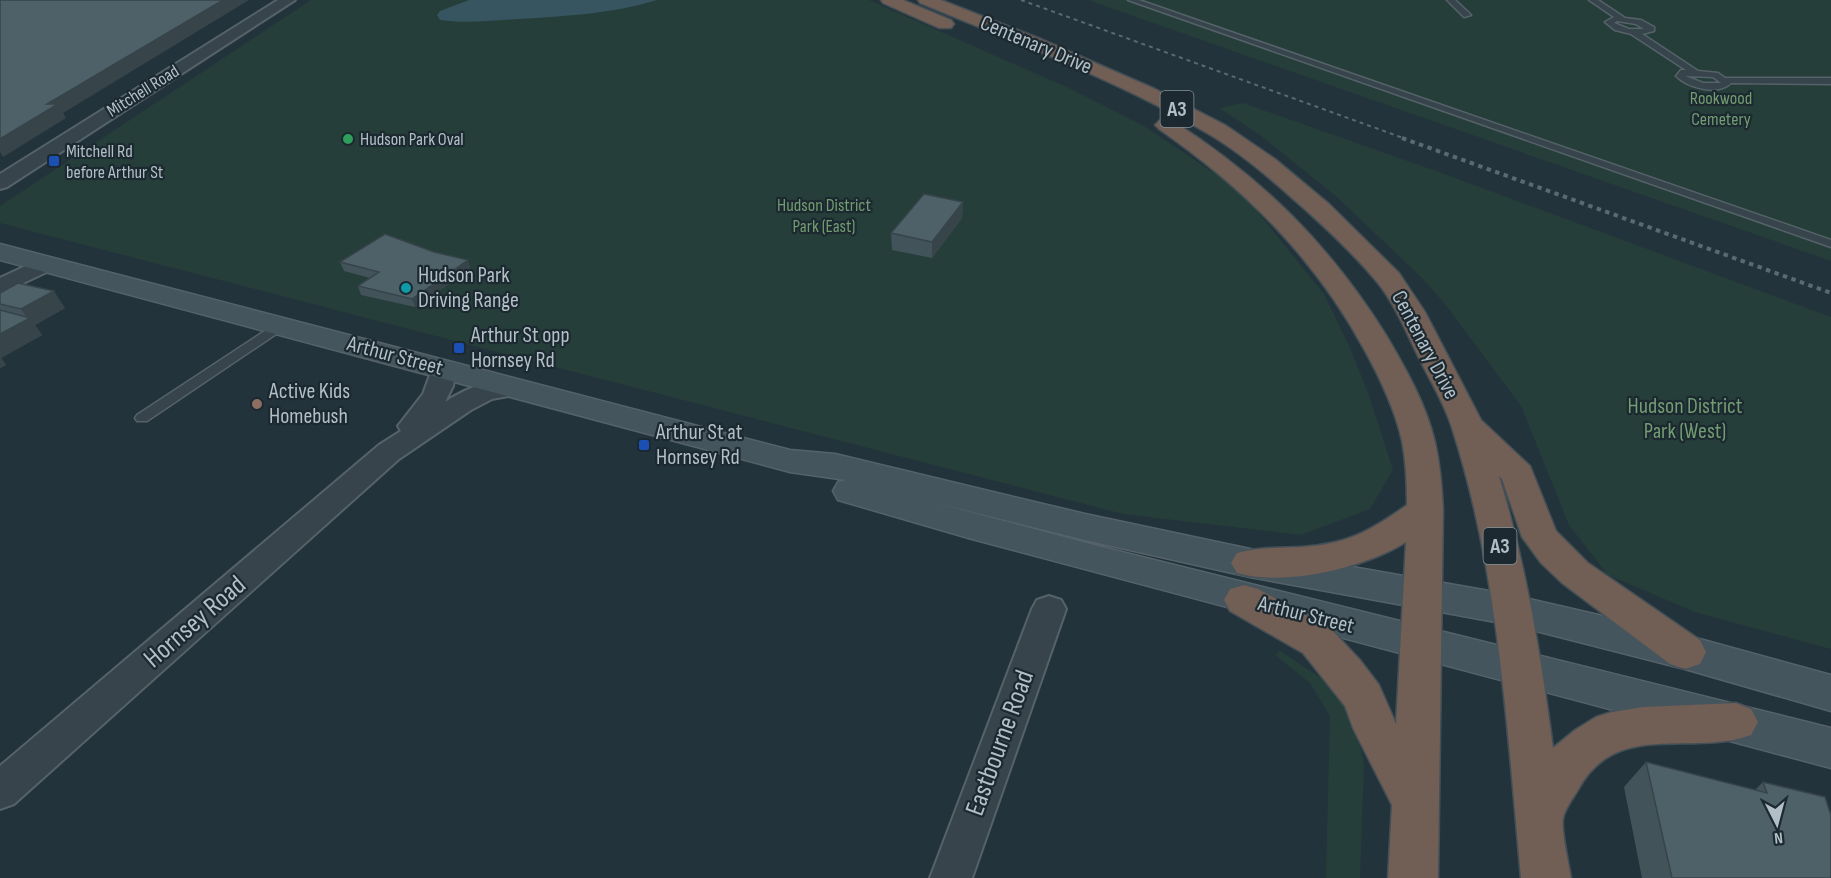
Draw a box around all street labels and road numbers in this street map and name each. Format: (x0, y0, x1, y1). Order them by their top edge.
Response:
street label: Centenary Drive (976, 9, 1096, 81)
street label: Mitchell Road (103, 61, 183, 121)
road number: A3 (1160, 91, 1194, 127)
street label: Centenary Drive (1385, 286, 1465, 404)
street label: Arthur Street (343, 330, 446, 382)
road number: A3 (1484, 528, 1516, 564)
street label: Hornsey Road (138, 569, 252, 675)
street label: Arthur Street (1254, 590, 1357, 640)
street label: Eastbourne Road (959, 666, 1041, 820)

